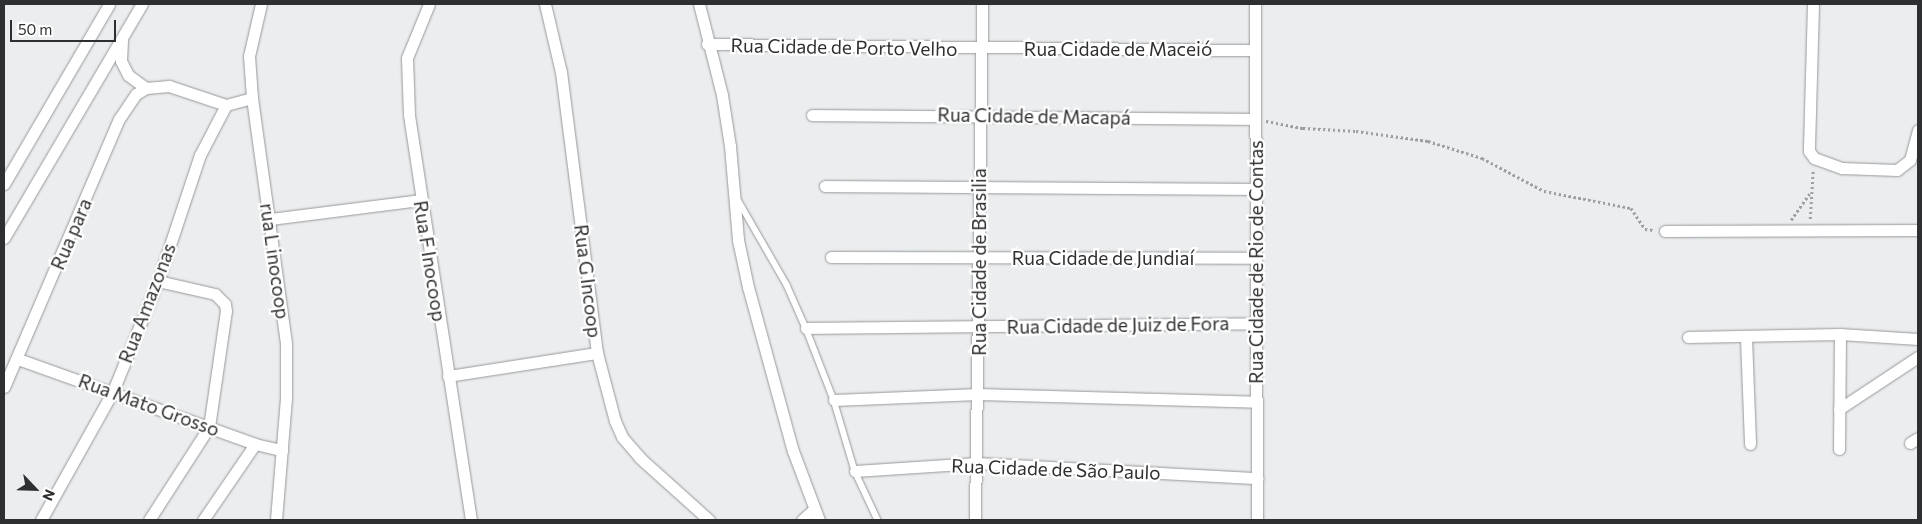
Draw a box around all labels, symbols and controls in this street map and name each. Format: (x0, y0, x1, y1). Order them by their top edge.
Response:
scale bar (12, 10, 119, 42)
text: 50 m (18, 20, 52, 38)
street label: Rua Cidade de Porto Velho (730, 34, 958, 60)
street label: Rua Cidade de Maceió (1024, 38, 1212, 60)
street label: Rua Cidade de Macapá (937, 103, 1131, 129)
street label: Rua Cidade de Rio de Contas (1245, 140, 1267, 384)
street label: Rua Cidade de Brasilia (968, 168, 990, 356)
street label: Rua para (46, 195, 96, 273)
street label: Rua F Inocoop (409, 199, 451, 323)
street label: rua L inocoop (256, 202, 294, 320)
street label: Rua G Incoop (570, 223, 606, 339)
street label: Rua Amazonas (114, 240, 180, 366)
street label: Rua Cidade de Jundiaí (1012, 247, 1194, 269)
street label: Rua Cidade de Juiz de Fora (1006, 312, 1230, 338)
street label: Rua Mato Grosso (75, 369, 223, 441)
street label: Rua Cidade de São Paulo (951, 454, 1161, 484)
north arrow (10, 464, 60, 514)
text: N (39, 487, 59, 504)

